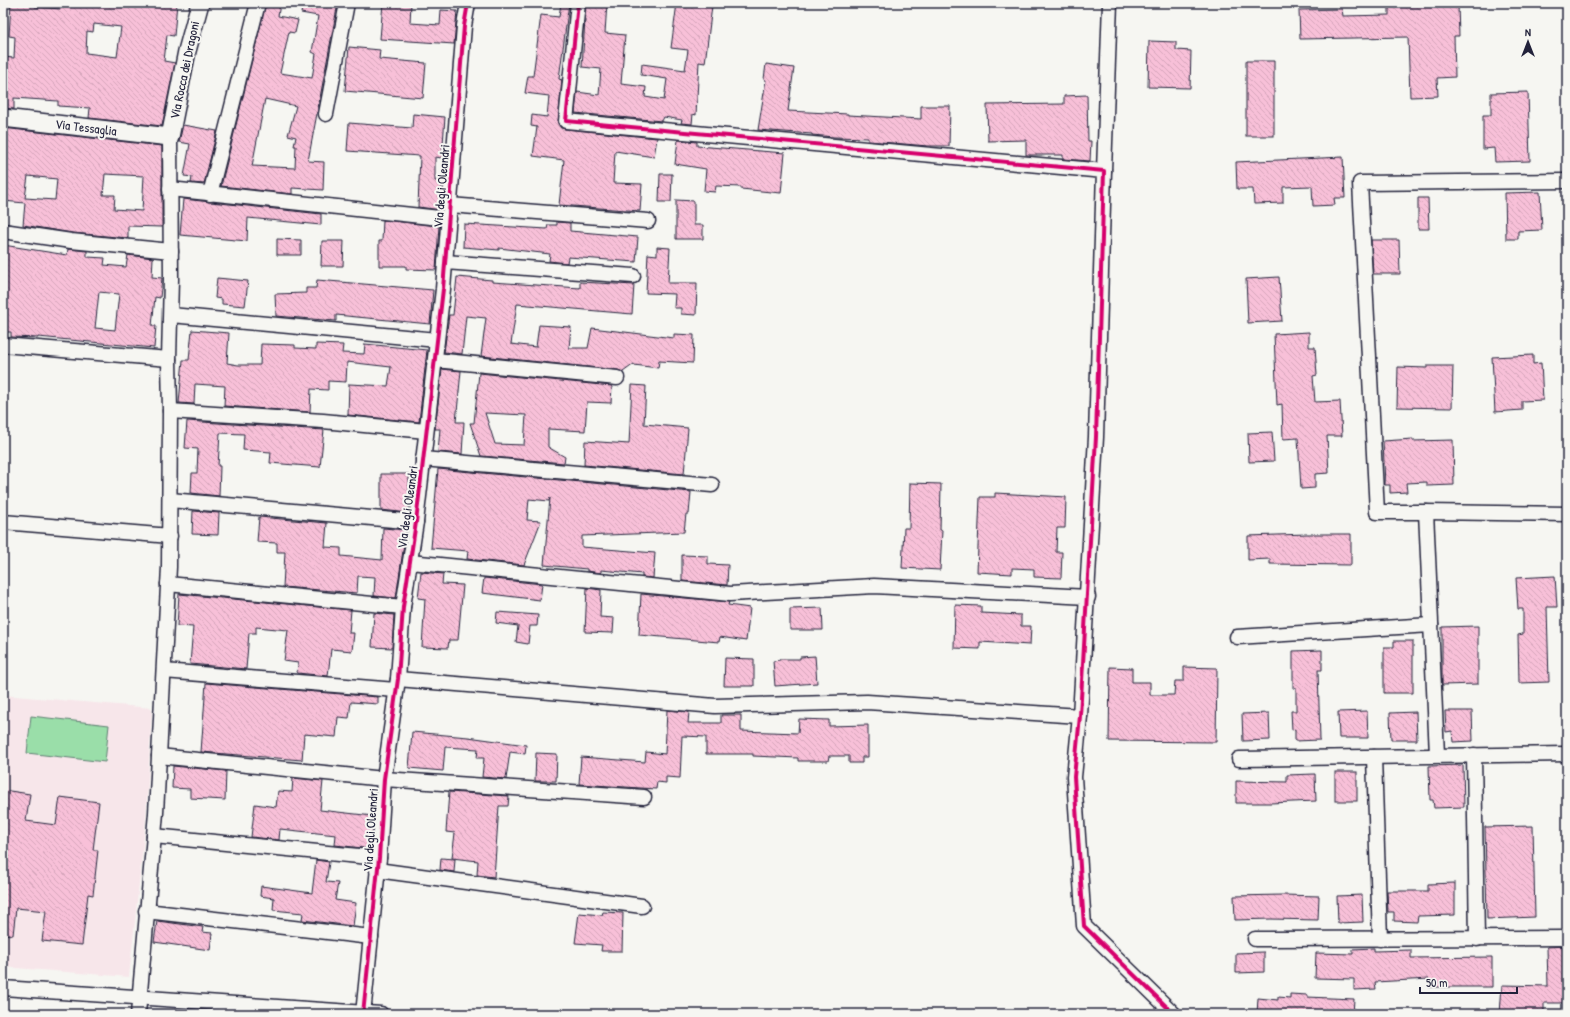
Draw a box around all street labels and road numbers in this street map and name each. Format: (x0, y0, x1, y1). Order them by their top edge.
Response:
street label: Via Rocca dei Dragoni (165, 19, 203, 121)
street label: Via Tessaglia (54, 114, 118, 140)
street label: Via degli Oleandri (428, 144, 454, 228)
street label: Via degli Oleandri (392, 464, 422, 550)
street label: Via degli Oleandri (358, 788, 382, 872)

